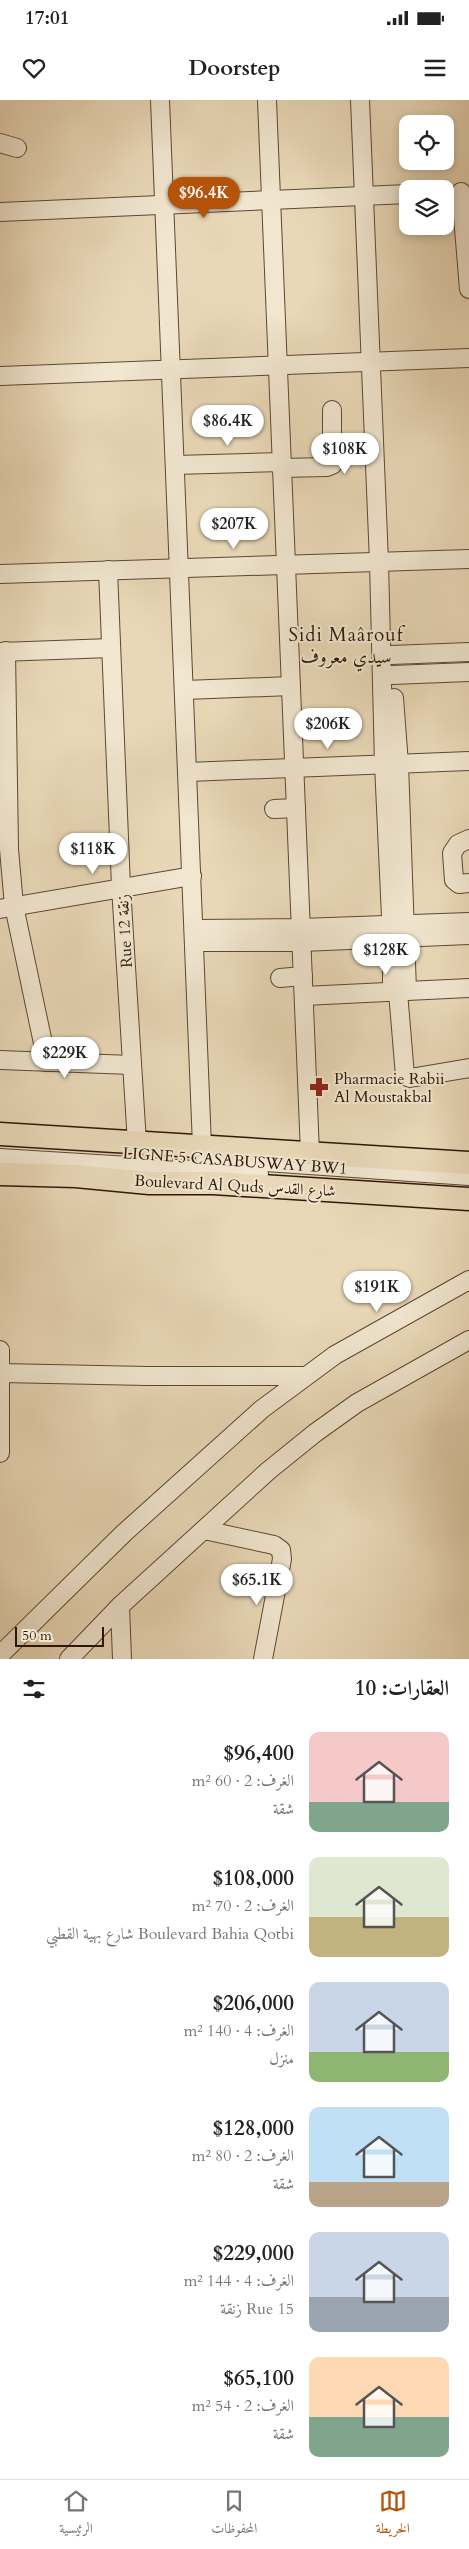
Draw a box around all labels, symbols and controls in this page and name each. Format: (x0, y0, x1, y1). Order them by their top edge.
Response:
text: 17:01 (25, 5, 69, 31)
text: Doorstep (188, 53, 281, 83)
icon: heart (20, 54, 48, 82)
icon: menu (421, 54, 449, 82)
map controls (399, 115, 454, 235)
button: locate (399, 115, 454, 170)
pin: $96.4K (163, 176, 245, 219)
button: layers (399, 180, 454, 235)
text: $96.4K (179, 182, 229, 204)
pin: $86.4K (187, 404, 269, 447)
text: $86.4K (203, 410, 253, 432)
pin: $108K (310, 432, 380, 475)
text: $108K (322, 438, 368, 460)
pin: $207K (199, 508, 269, 550)
text: $207K (211, 513, 257, 535)
district label: Sidi Maârouf سيدي معروف (288, 622, 406, 672)
pin: $206K (293, 708, 363, 750)
text: $206K (305, 713, 351, 735)
pin: $118K (58, 832, 128, 875)
text: $118K (70, 838, 116, 860)
street label: Rue 12 زنقة (112, 894, 138, 968)
pin: $128K (351, 934, 421, 976)
text: $128K (363, 939, 409, 961)
pin: $229K (30, 1036, 100, 1079)
text: $229K (42, 1042, 88, 1064)
place label: Pharmacie Rabii Al Moustakbal (334, 1068, 445, 1108)
pharmacy icon: Pharmacie Rabii Al Moustakbal (308, 1076, 330, 1098)
street label: LIGNE 5 CASABUSWAY BW1 (122, 1142, 348, 1180)
street label: Boulevard Al Quds شارع القدس (134, 1170, 336, 1204)
pin: $191K (342, 1270, 412, 1313)
text: $191K (354, 1276, 400, 1298)
pin: $65.1K (216, 1564, 298, 1606)
text: $65.1K (232, 1569, 282, 1591)
scale bar (15, 1624, 104, 1647)
text: 50 m (22, 1626, 52, 1645)
text: العقارات: 10 (355, 1674, 449, 1703)
icon: filters (20, 1675, 48, 1703)
text: $96,400 (223, 1739, 294, 1768)
icon: home (349, 1752, 409, 1812)
text: الغرف: 2 · 60 m² (192, 1770, 294, 1792)
text: شقة (273, 1798, 294, 1820)
text: $108,000 (213, 1864, 294, 1893)
icon: home (349, 1877, 409, 1937)
text: الغرف: 2 · 70 m² (192, 1895, 294, 1917)
text: Boulevard Bahia Qotbi شارع بهية القطبي (46, 1923, 294, 1945)
text: $206,000 (213, 1989, 294, 2018)
icon: home (349, 2002, 409, 2062)
text: الغرف: 4 · 140 m² (184, 2020, 294, 2042)
text: منزل (269, 2048, 294, 2070)
text: $128,000 (213, 2114, 294, 2143)
icon: home (349, 2127, 409, 2187)
text: الغرف: 2 · 80 m² (192, 2145, 294, 2167)
text: شقة (273, 2173, 294, 2195)
text: $229,000 (213, 2239, 294, 2268)
icon: home (349, 2252, 409, 2312)
text: الغرف: 4 · 144 m² (184, 2270, 294, 2292)
text: Rue 15 زنقة (220, 2298, 294, 2320)
text: $65,100 (223, 2364, 294, 2393)
icon: home (349, 2377, 409, 2437)
text: الغرف: 2 · 54 m² (192, 2395, 294, 2417)
text: شقة (273, 2423, 294, 2445)
tab: الرئيسية (59, 2487, 93, 2542)
tab: المحفوظات (211, 2487, 257, 2542)
tab: الخريطة (376, 2487, 410, 2542)

